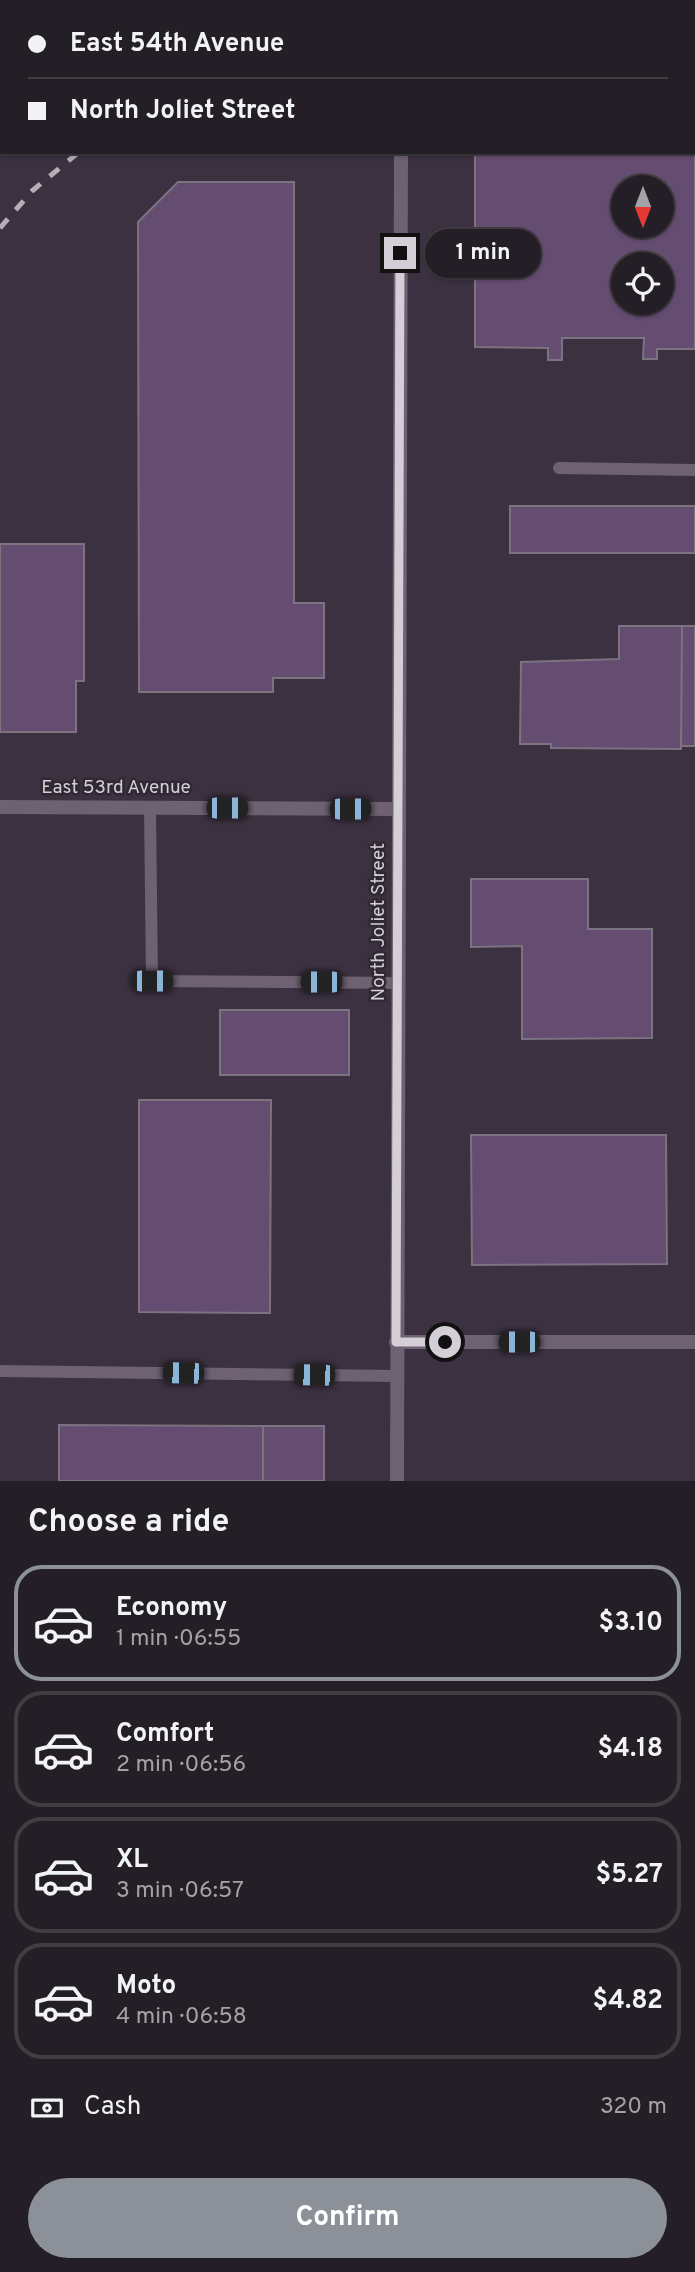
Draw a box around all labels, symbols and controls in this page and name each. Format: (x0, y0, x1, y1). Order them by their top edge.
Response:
text: East 54th Avenue (70, 28, 284, 61)
text: North Joliet Street (70, 95, 295, 128)
north arrow (611, 175, 674, 238)
map controls (611, 175, 674, 315)
callout: 1 min (424, 229, 540, 278)
route end (384, 237, 416, 269)
text: 1 min (455, 239, 511, 268)
button: locate (611, 252, 674, 315)
street label: East 53rd Avenue (41, 776, 191, 800)
car (207, 798, 249, 819)
car (330, 799, 372, 820)
street label: North Joliet Street (367, 843, 391, 1001)
car (132, 971, 174, 992)
car (301, 972, 343, 993)
route start (429, 1326, 461, 1358)
car (499, 1332, 541, 1353)
car (162, 1362, 205, 1384)
car (293, 1364, 336, 1386)
text: Choose a ride (28, 1503, 229, 1543)
icon: car (32, 1592, 95, 1655)
text: Economy (116, 1592, 227, 1625)
text: $3.10 (599, 1607, 663, 1640)
text: 1 min · 06:55 (116, 1625, 241, 1654)
icon: car (32, 1718, 95, 1781)
text: Comfort (116, 1718, 214, 1751)
text: $4.18 (598, 1733, 663, 1766)
text: 2 min · 06:56 (116, 1751, 246, 1780)
icon: car (32, 1844, 95, 1907)
text: XL (116, 1844, 148, 1877)
text: $5.27 (596, 1859, 663, 1892)
text: 3 min · 06:57 (116, 1877, 244, 1906)
icon: car (32, 1970, 95, 2033)
text: Moto (116, 1970, 176, 2003)
text: $4.82 (593, 1985, 663, 2018)
text: 4 min · 06:58 (116, 2003, 247, 2032)
icon: cash (28, 2089, 66, 2127)
text: Cash (84, 2091, 141, 2124)
text: 320 m (600, 2093, 667, 2122)
button: Confirm (28, 2178, 667, 2258)

